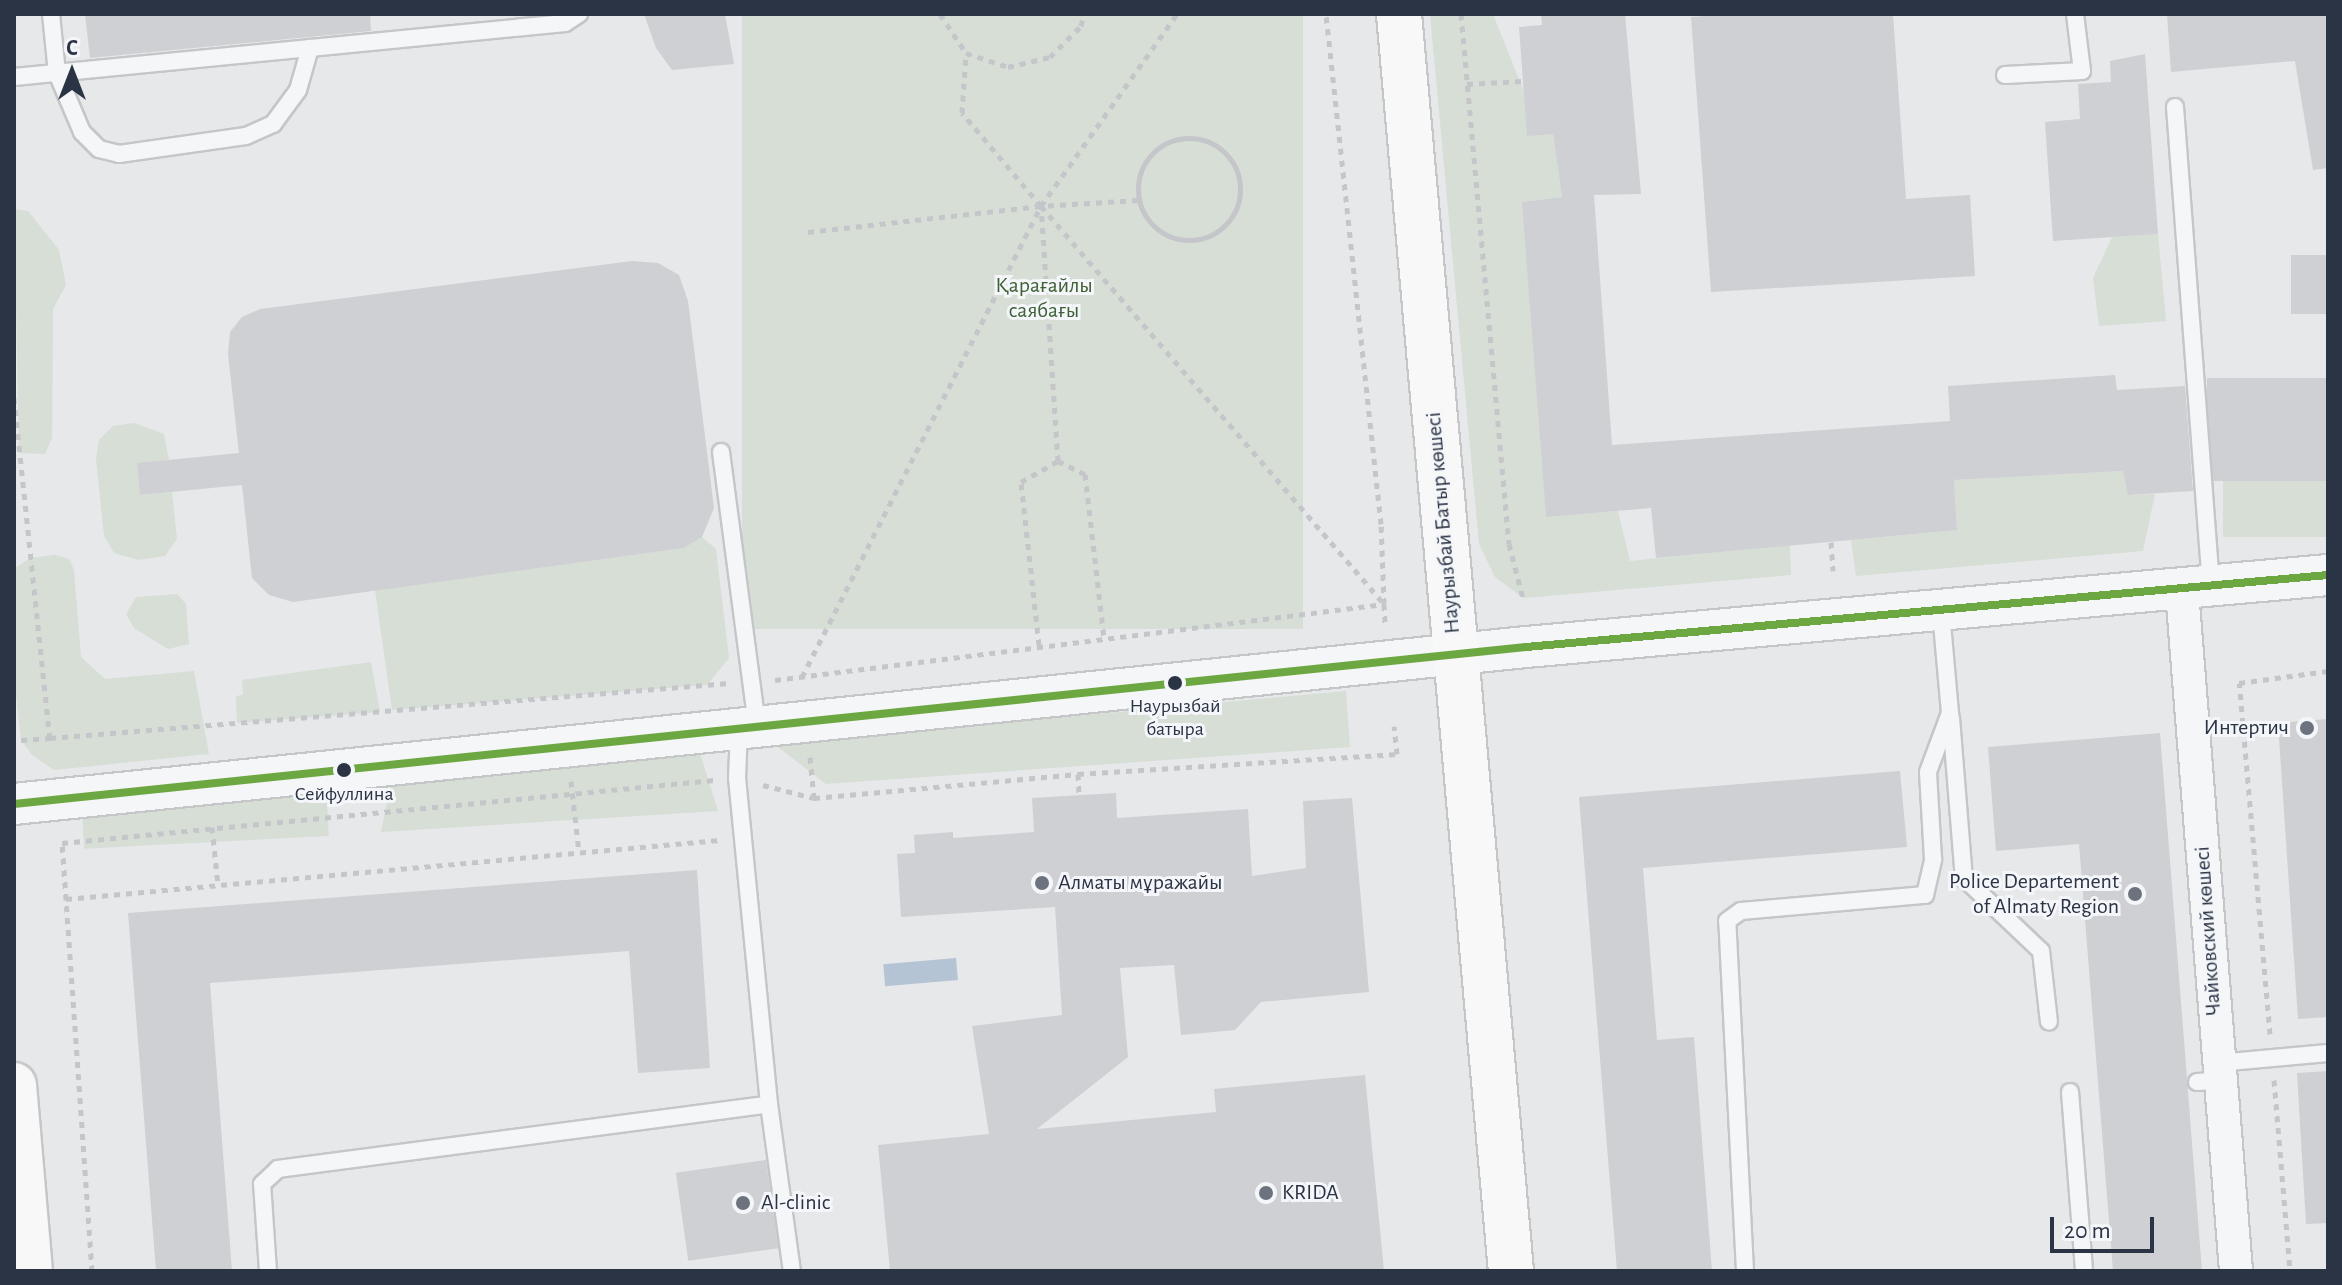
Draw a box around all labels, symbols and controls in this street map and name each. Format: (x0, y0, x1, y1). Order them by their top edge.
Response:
north arrow (32, 32, 112, 112)
text: С (66, 37, 78, 59)
park label: Қарағайлы саябағы (995, 272, 1093, 324)
street label: Наурызбай Батыр көшесі (1420, 411, 1466, 635)
marker: Наурызбай батыра (1167, 675, 1183, 691)
place label: Наурызбай батыра (1129, 694, 1221, 741)
place label: Интертич (2204, 715, 2289, 741)
marker: Интертич (2296, 717, 2318, 739)
marker: Сейфуллина (336, 762, 352, 778)
place label: Сейфуллина (294, 782, 394, 806)
street label: Чайковский көшесі (2189, 845, 2227, 1017)
place label: Police Departement of Almaty Region (1949, 868, 2119, 920)
place label: Алматы мұражайы (1058, 870, 1223, 896)
marker: Алматы мұражайы (1033, 874, 1051, 892)
marker: Police Departement of Almaty Region (2126, 885, 2144, 903)
place label: KRIDA (1282, 1180, 1339, 1206)
marker: KRIDA (1257, 1184, 1275, 1202)
place label: Al-clinic (761, 1190, 830, 1216)
marker: Al-clinic (732, 1192, 754, 1214)
scale bar (2054, 1201, 2158, 1251)
text: 20 m (2064, 1219, 2111, 1243)

